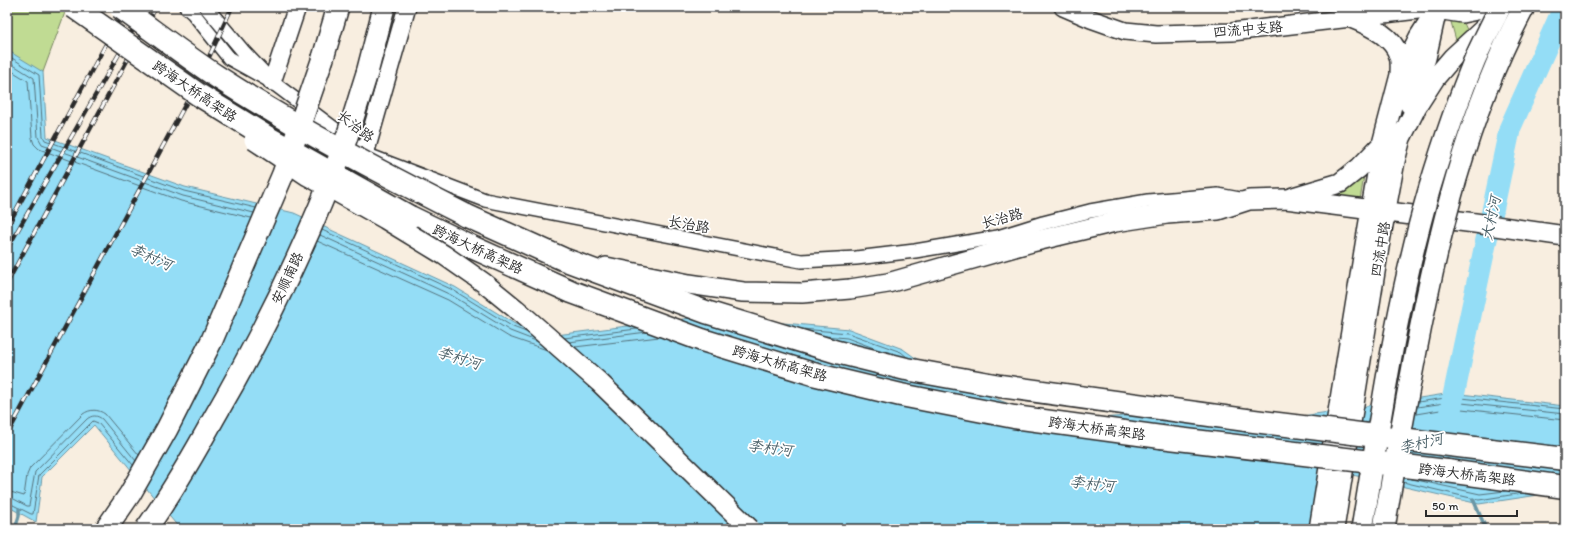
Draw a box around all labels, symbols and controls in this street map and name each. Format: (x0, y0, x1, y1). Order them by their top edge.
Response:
street label: 四流中支路 (1212, 18, 1284, 41)
street label: 跨海大桥高架路 (149, 57, 240, 126)
street label: 长治路 (334, 107, 377, 146)
water label: 大村河 (1478, 191, 1505, 242)
street label: 长治路 (980, 205, 1025, 232)
street label: 长治路 (667, 212, 711, 237)
street label: 四流中路 (1367, 220, 1394, 278)
street label: 跨海大桥高架路 (430, 221, 526, 278)
water label: 李村河 (127, 240, 178, 276)
street label: 安顺南路 (268, 249, 307, 307)
street label: 跨海大桥高架路 (730, 342, 829, 385)
water label: 李村河 (435, 343, 486, 374)
street label: 跨海大桥高架路 (1047, 413, 1147, 444)
water label: 李村河 (1397, 428, 1448, 457)
water label: 李村河 (747, 436, 796, 460)
street label: 跨海大桥高架路 (1417, 460, 1517, 489)
water label: 李村河 (1069, 473, 1118, 496)
scale bar (1426, 492, 1517, 518)
text: 50 m (1432, 499, 1458, 513)

